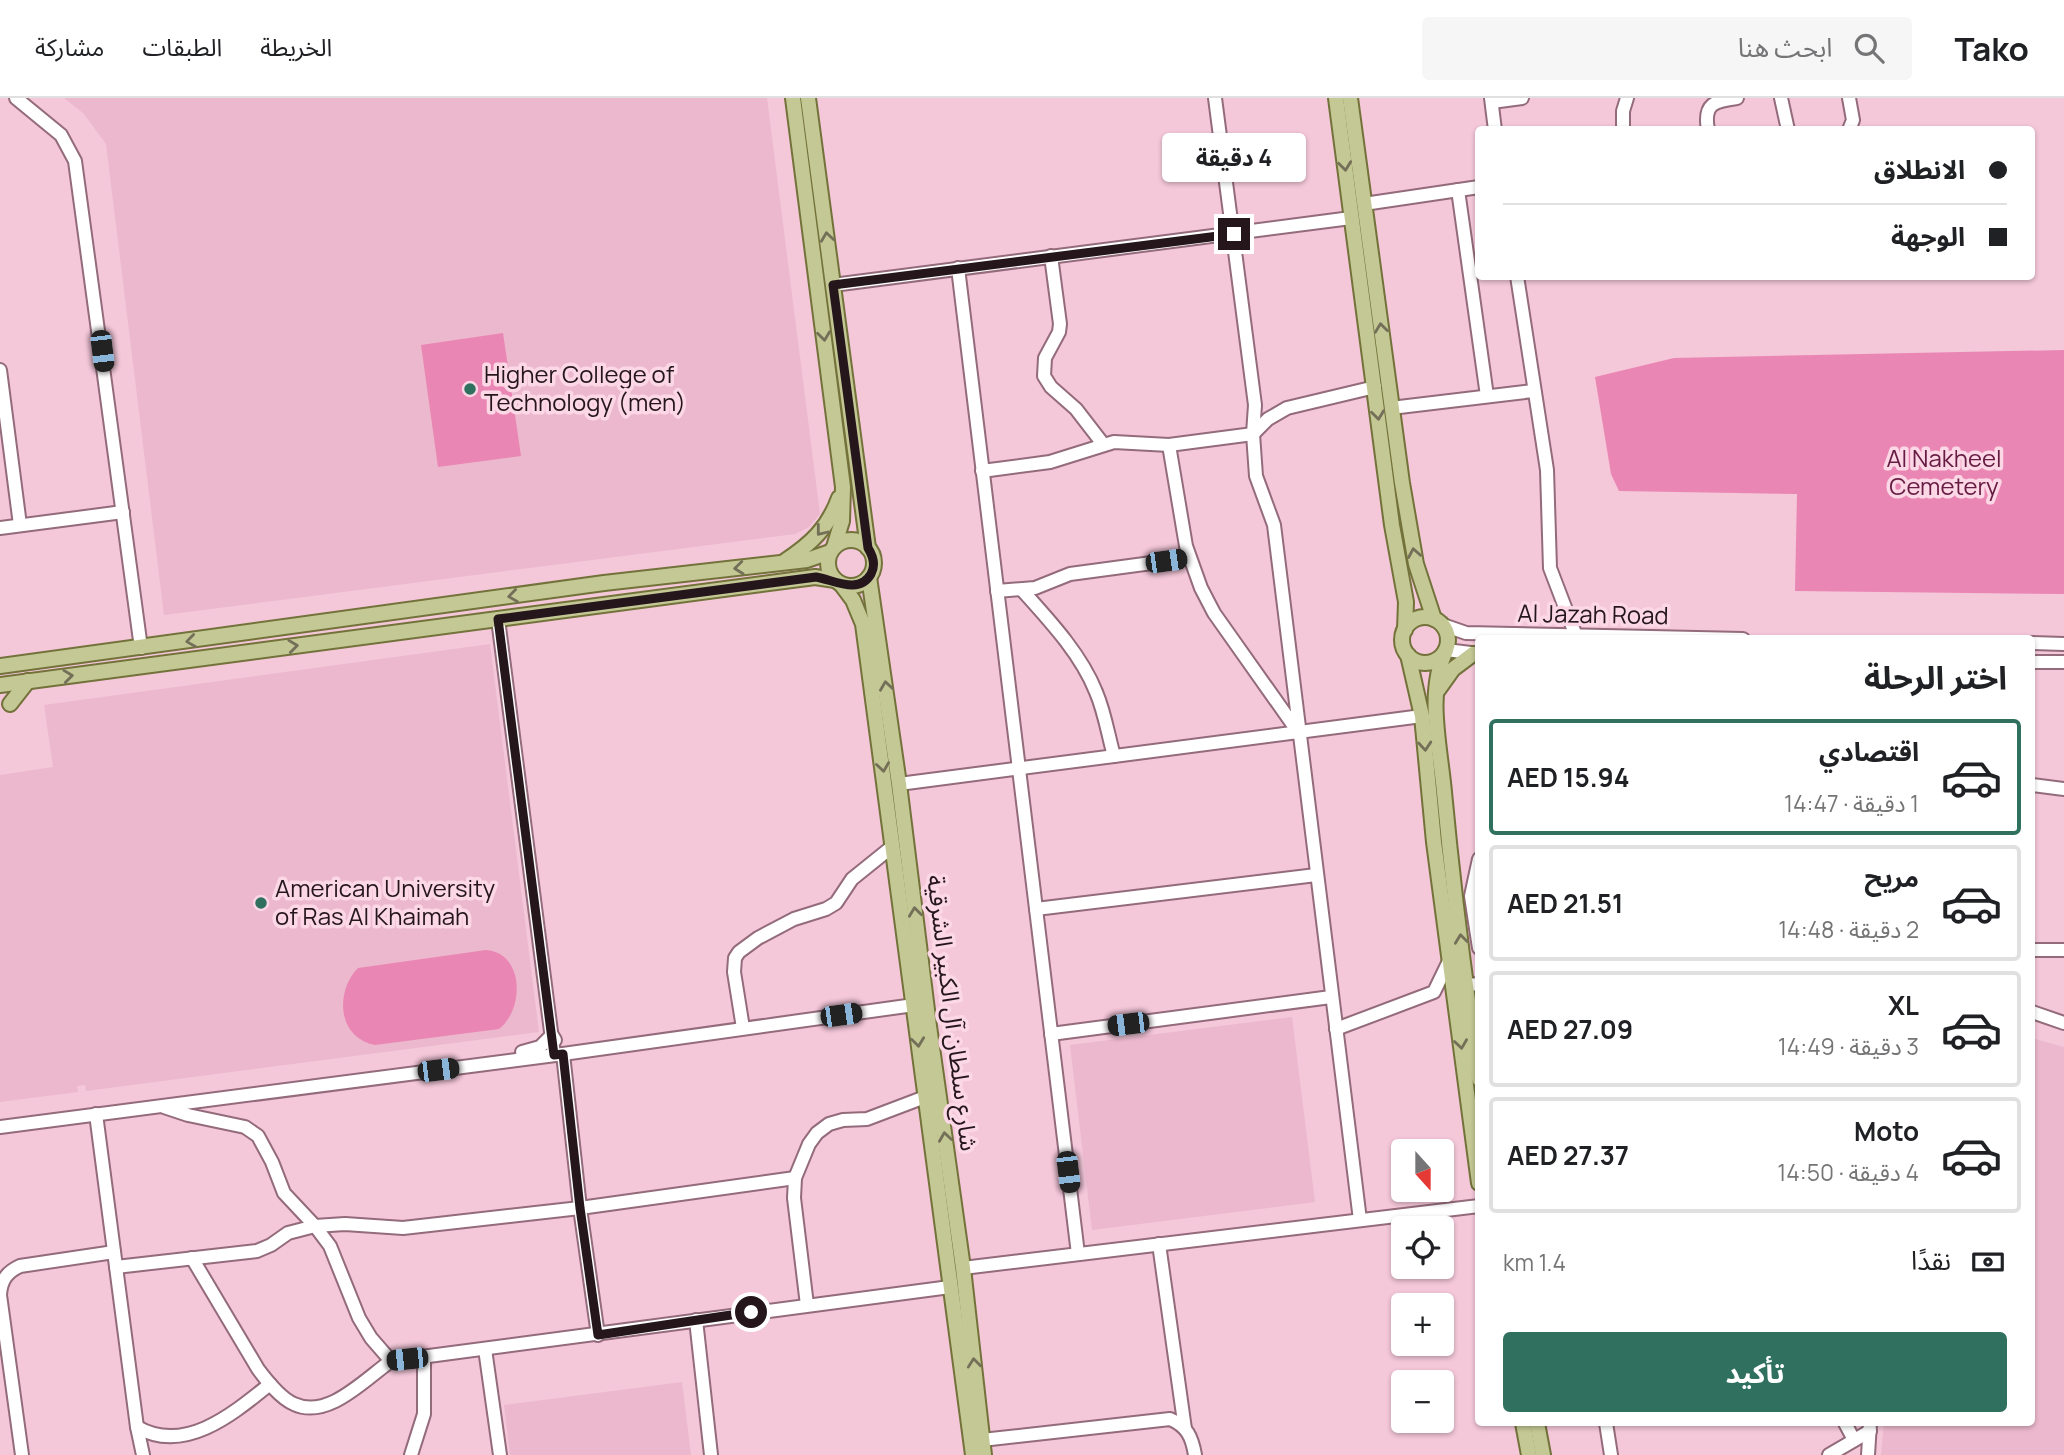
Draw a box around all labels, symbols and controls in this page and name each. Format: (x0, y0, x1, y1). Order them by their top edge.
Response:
search box (1422, 17, 1912, 80)
text: Tako (1954, 26, 2029, 71)
text: ابحث هنا (1738, 29, 1832, 65)
icon: search (1850, 29, 1888, 67)
text: مشاركة (35, 30, 104, 63)
text: الطبقات (142, 30, 222, 63)
text: الخريطة (260, 30, 332, 63)
callout: 4 دقيقة (1162, 132, 1306, 181)
text: 4 دقيقة (1196, 141, 1272, 173)
text: الانطلاق (1874, 151, 1965, 187)
one-way arrow (1337, 160, 1352, 172)
route end (1218, 218, 1250, 250)
text: الوجهة (1891, 218, 1965, 254)
one-way arrow (820, 231, 835, 243)
one-way arrow (1373, 323, 1388, 334)
car (90, 329, 115, 373)
one-way arrow (816, 330, 831, 342)
place label: Higher College of Technology (men) (484, 357, 686, 418)
marker: Higher College of Technology (men) (462, 381, 478, 397)
one-way arrow (1371, 410, 1386, 421)
park label: Al Nakheel Cemetery (1886, 441, 2002, 502)
one-way arrow (816, 524, 829, 536)
car (1144, 548, 1189, 574)
one-way arrow (1407, 548, 1422, 559)
one-way arrow (733, 560, 744, 575)
one-way arrow (507, 588, 519, 603)
street label: Al Jazah Road (1517, 596, 1669, 631)
one-way arrow (185, 633, 197, 648)
one-way arrow (287, 639, 299, 654)
text: اختر الرحلة (1864, 655, 2007, 699)
one-way arrow (62, 668, 74, 683)
one-way arrow (879, 680, 894, 692)
text: اقتصادي (1819, 733, 1919, 769)
one-way arrow (1417, 740, 1432, 751)
icon: car (1940, 746, 2003, 809)
text: AED 15.94 (1507, 759, 1630, 795)
one-way arrow (875, 761, 890, 773)
text: 1 دقيقة · 14:47 (1784, 787, 1919, 819)
text: مريح (1864, 859, 1919, 895)
place label: American University of Ras Al Khaimah (275, 871, 495, 932)
icon: car (1940, 872, 2003, 935)
street label: شارع سلطان آل الكبير الشرقية (918, 873, 987, 1153)
text: AED 21.51 (1507, 885, 1623, 921)
marker: American University of Ras Al Khaimah (253, 895, 269, 911)
one-way arrow (908, 906, 923, 918)
text: 2 دقيقة · 14:48 (1778, 913, 1919, 945)
one-way arrow (1453, 933, 1468, 945)
text: XL (1888, 987, 1919, 1023)
icon: car (1940, 998, 2003, 1061)
car (819, 1002, 864, 1028)
car (1106, 1011, 1151, 1037)
text: AED 27.09 (1507, 1011, 1633, 1047)
text: 3 دقيقة · 14:49 (1778, 1030, 1919, 1062)
one-way arrow (911, 1036, 926, 1047)
one-way arrow (1453, 1039, 1468, 1050)
car (416, 1057, 461, 1083)
text: Moto (1854, 1113, 1919, 1149)
icon: car (1940, 1124, 2003, 1187)
one-way arrow (937, 1131, 952, 1143)
text: AED 27.37 (1507, 1137, 1629, 1173)
north arrow (1391, 1139, 1454, 1202)
map controls (1391, 1139, 1454, 1433)
car (1056, 1150, 1081, 1194)
text: 4 دقيقة · 14:50 (1777, 1156, 1919, 1188)
button: locate (1391, 1216, 1454, 1279)
text: نقدًا (1911, 1242, 1951, 1278)
icon: cash (1969, 1243, 2007, 1281)
text: 1.4 km (1503, 1246, 1566, 1278)
button: + (1391, 1293, 1454, 1356)
route start (735, 1296, 767, 1328)
button: تأكيد (1503, 1332, 2007, 1412)
car (386, 1346, 429, 1372)
one-way arrow (966, 1357, 981, 1369)
button: − (1391, 1370, 1454, 1433)

